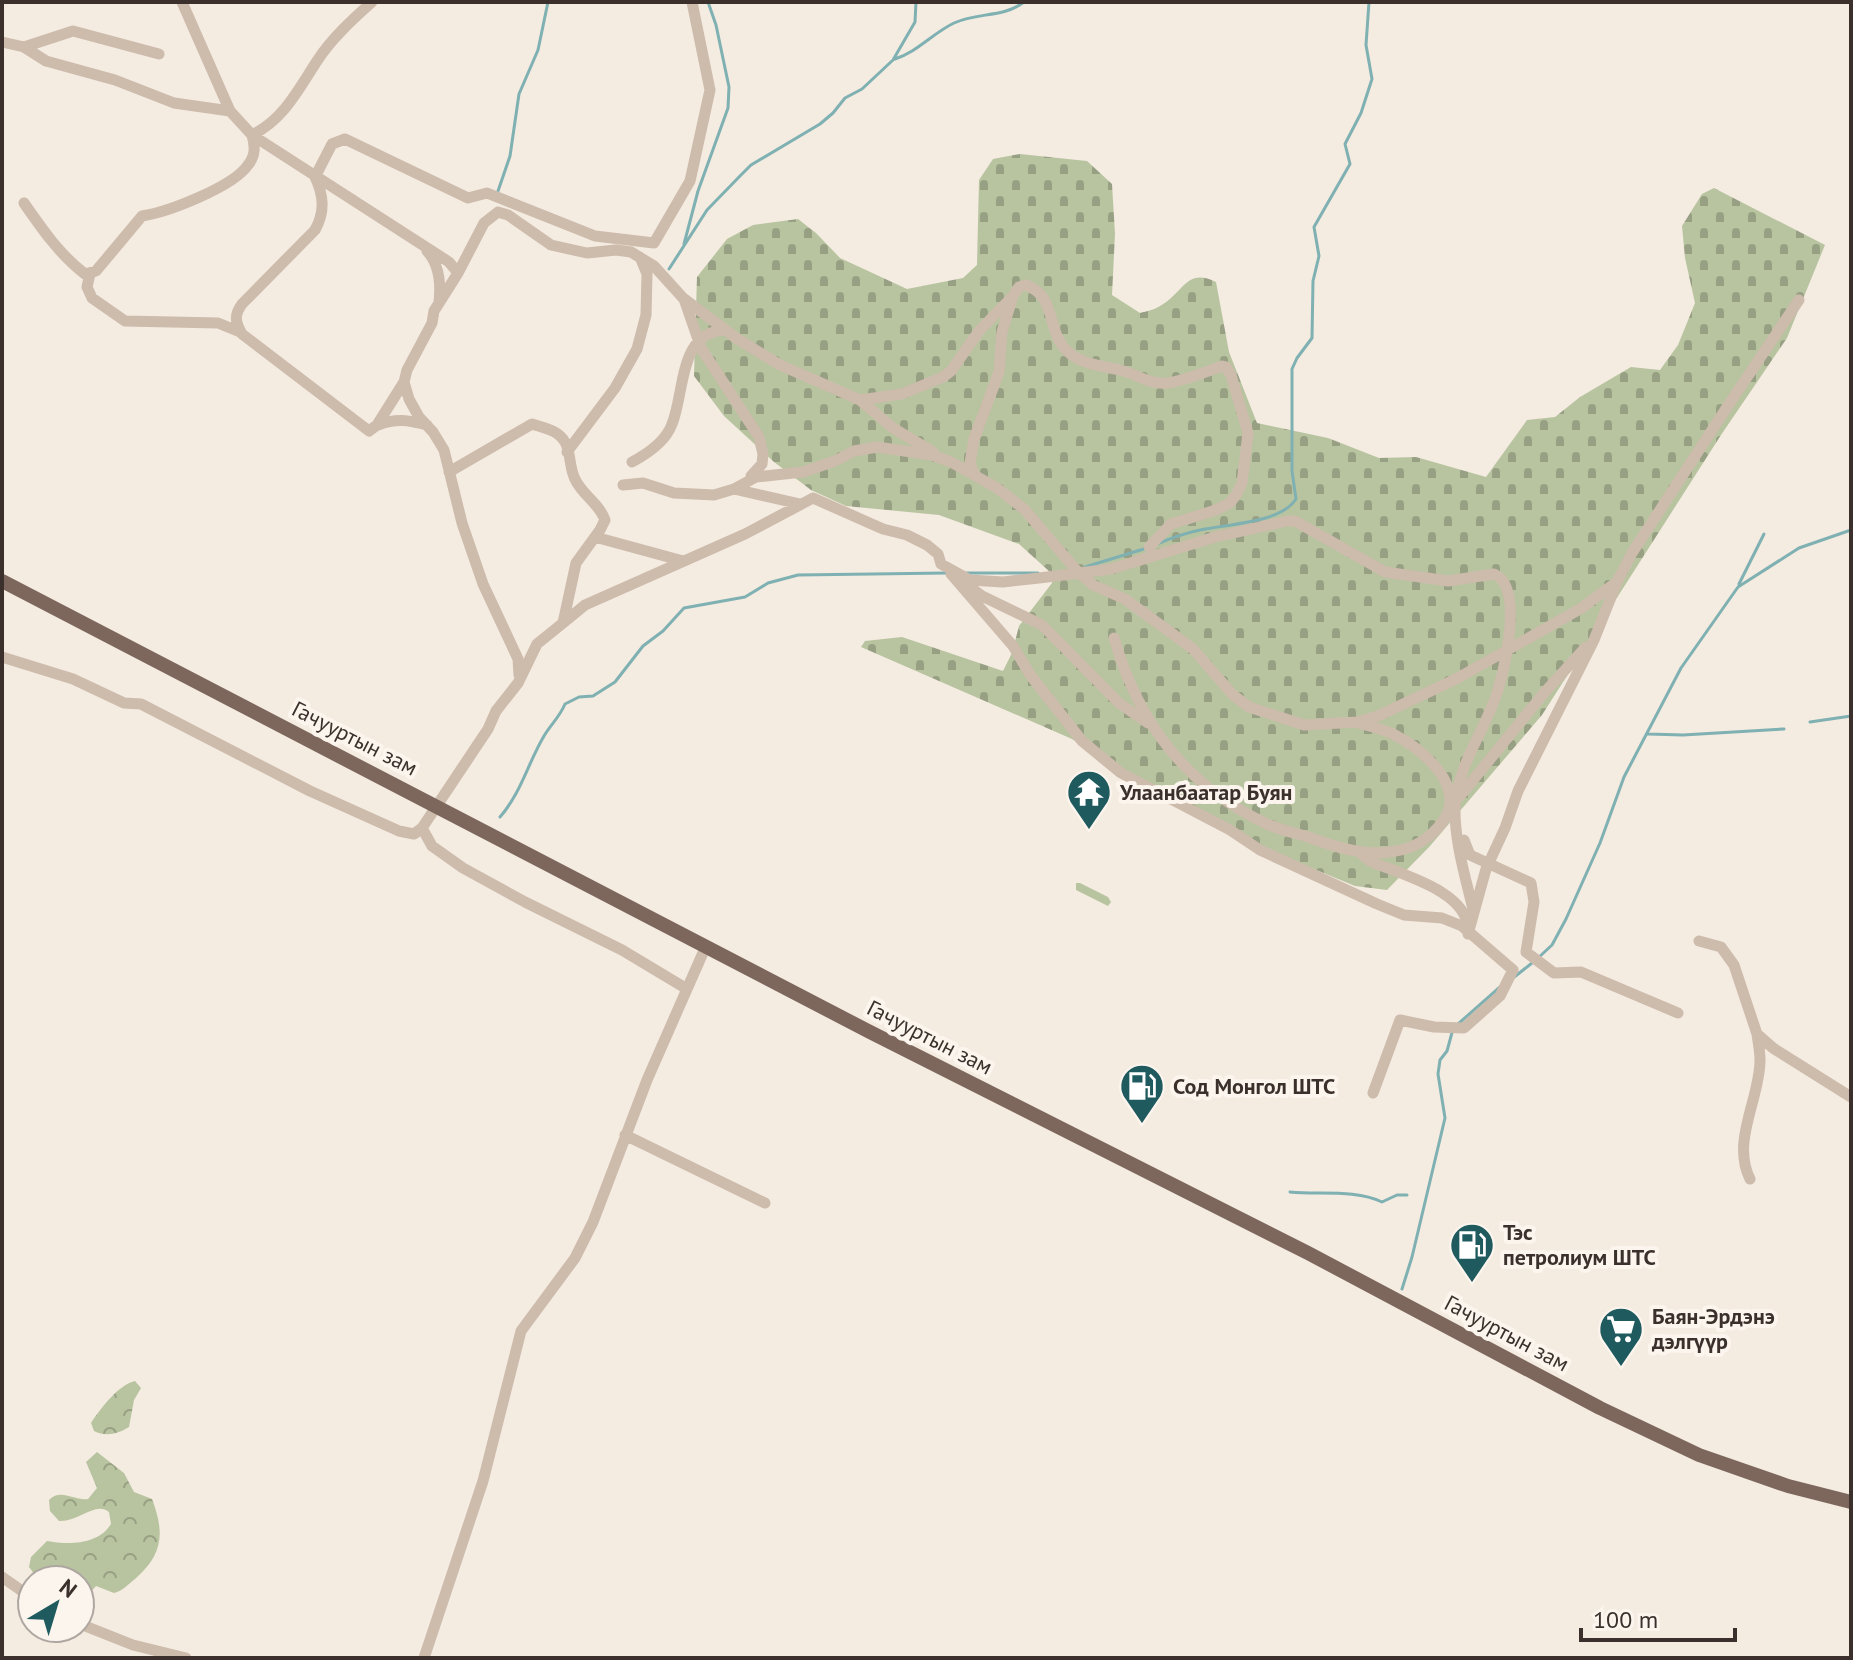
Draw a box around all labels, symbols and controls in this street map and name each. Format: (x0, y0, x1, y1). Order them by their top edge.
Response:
street label: Гачууртын зам (288, 694, 422, 782)
temple icon: Улаанбаатар Буян (1065, 768, 1113, 831)
place label: Улаанбаатар Буян (1119, 778, 1292, 806)
street label: Гачууртын зам (863, 993, 997, 1081)
fuel station icon: Сод Монгол ШТС (1118, 1062, 1166, 1125)
place label: Сод Монгол ШТС (1173, 1072, 1335, 1100)
place label: Тэс петролиум ШТС (1503, 1218, 1656, 1271)
fuel station icon: Тэс петролиум ШТС (1448, 1221, 1496, 1284)
street label: Гачууртын зам (1440, 1288, 1574, 1378)
place label: Баян-Эрдэнэ дэлгүүр (1651, 1302, 1775, 1355)
supermarket icon: Баян-Эрдэнэ дэлгүүр (1597, 1305, 1645, 1368)
north arrow (16, 1564, 96, 1644)
text: N (54, 1573, 83, 1604)
scale bar (1581, 1592, 1735, 1642)
text: 100 m (1593, 1604, 1658, 1635)

